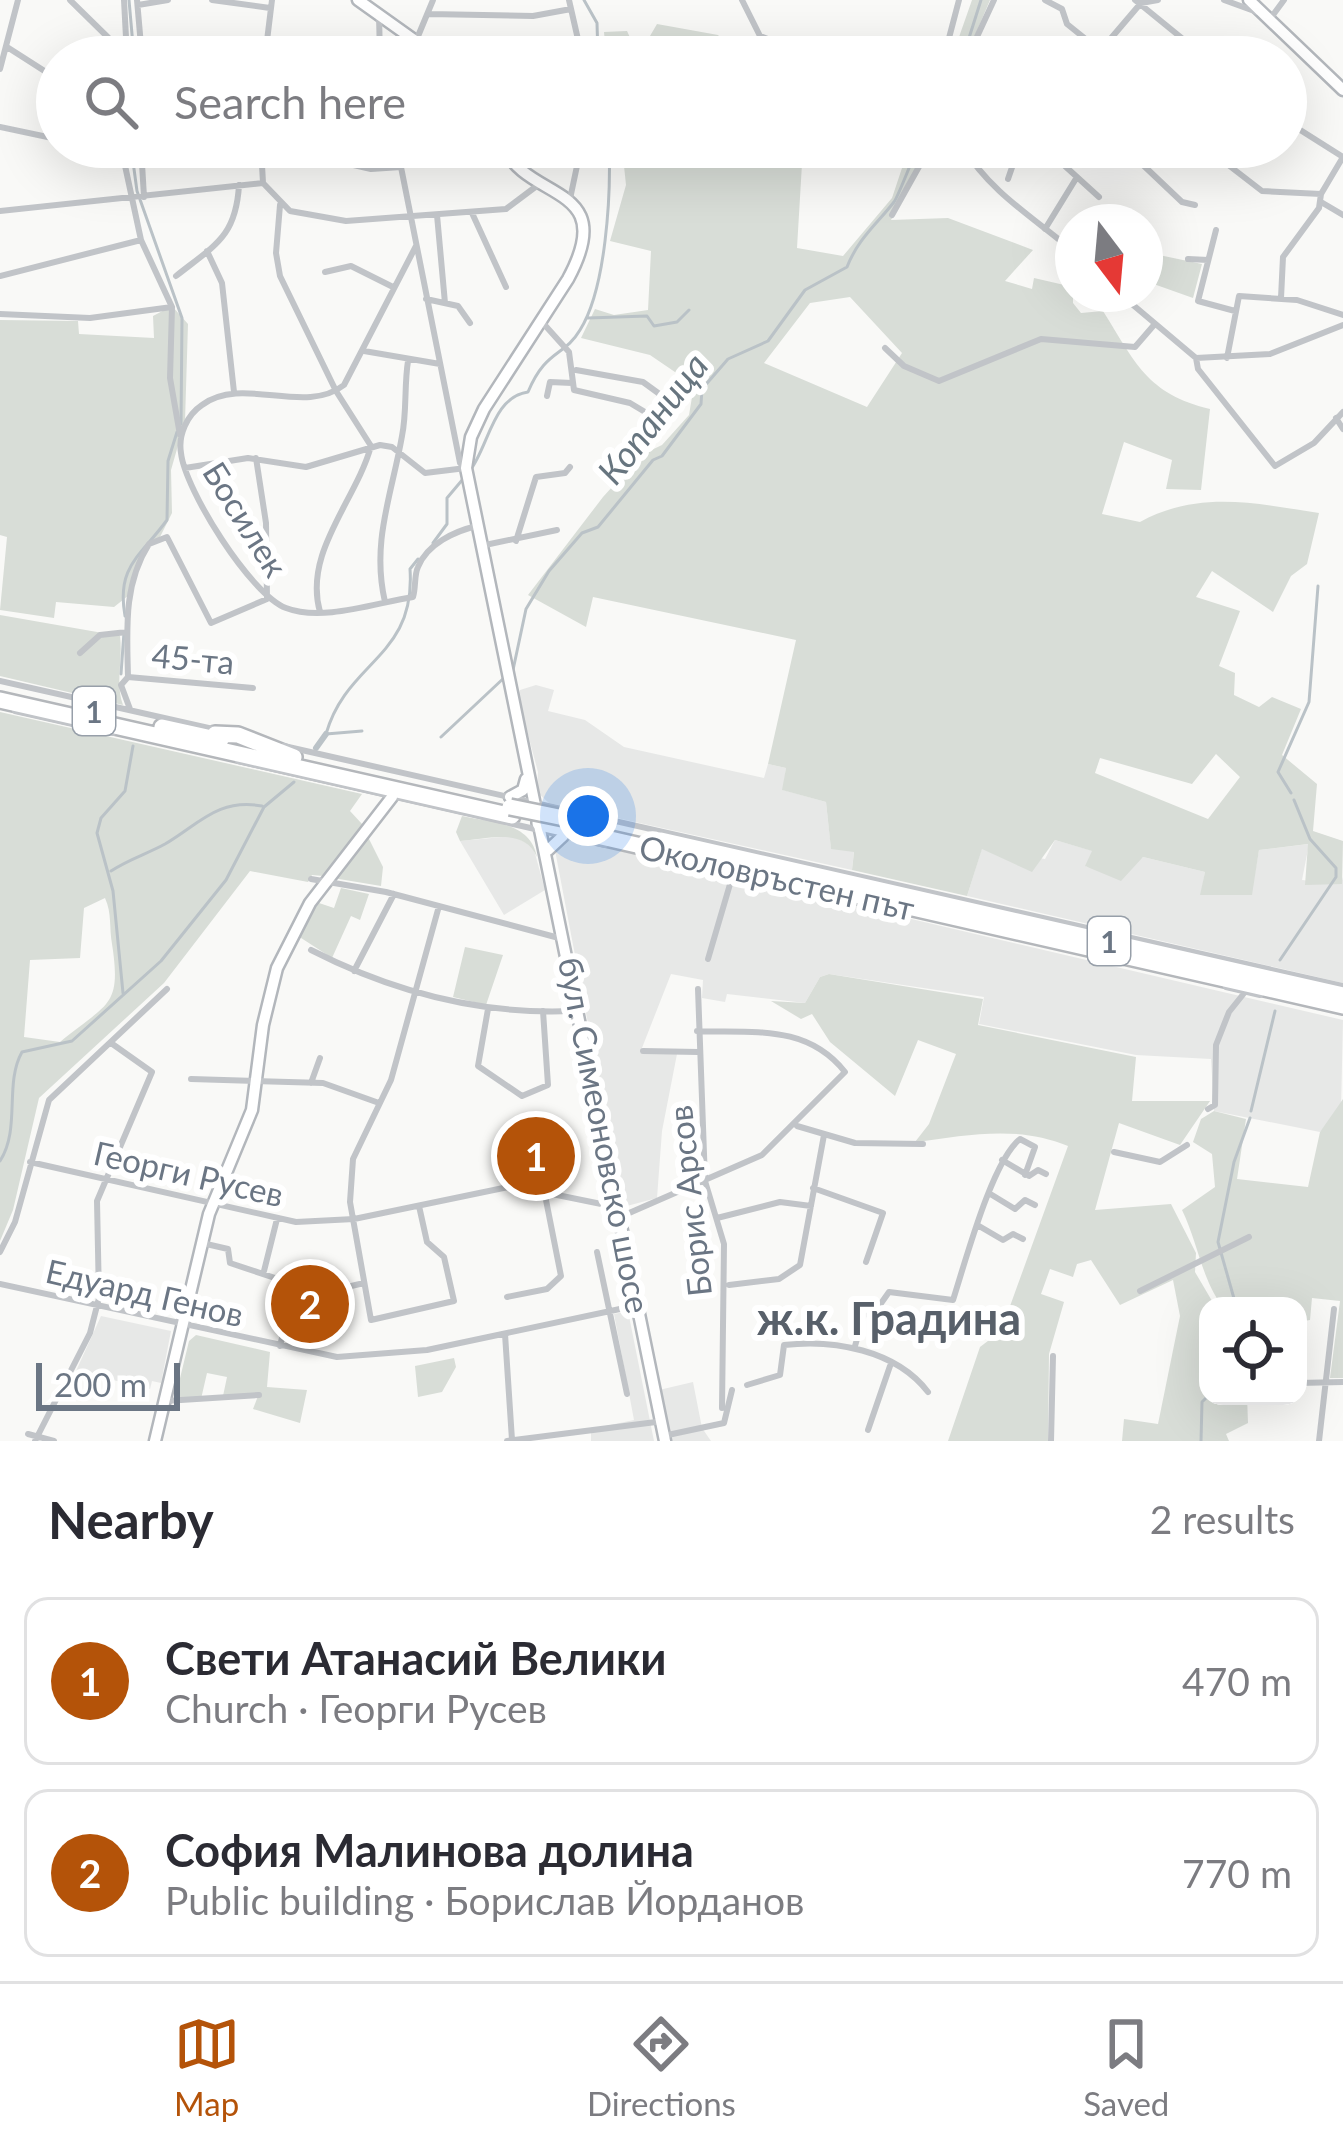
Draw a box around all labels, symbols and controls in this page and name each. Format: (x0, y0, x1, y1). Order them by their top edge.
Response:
search box (36, 36, 1307, 168)
icon: search (78, 69, 144, 135)
text: Search here (174, 75, 406, 129)
north arrow (1055, 204, 1163, 312)
water label: Копаница (587, 344, 717, 492)
street label: Босилек (195, 454, 297, 584)
street label: 45-та (150, 634, 236, 682)
road number: 1 (73, 687, 115, 735)
your location (558, 786, 618, 846)
street label: Околовръстен път (636, 826, 919, 928)
road number: 1 (1088, 917, 1130, 965)
street label: бул. Симеоновско шосе (551, 954, 659, 1316)
street label: Борис Арсов (659, 1103, 719, 1299)
pin: 1 (497, 1111, 575, 1201)
street label: Георги Русев (90, 1132, 288, 1214)
street label: Едуард Генов (42, 1250, 248, 1334)
pin: 2 (271, 1259, 349, 1349)
district label: ж.к. Градина (757, 1291, 1021, 1345)
map controls (1199, 1297, 1307, 1405)
button: locate (1199, 1297, 1307, 1405)
scale bar (36, 1357, 180, 1410)
text: 200 m (54, 1364, 147, 1404)
text: Nearby (48, 1489, 214, 1550)
text: 2 results (1150, 1496, 1295, 1542)
text: Свети Атанасий Велики (165, 1631, 667, 1685)
text: 1 (79, 1658, 101, 1704)
text: 470 m (1182, 1658, 1292, 1704)
text: Church · Георги Русев (165, 1685, 547, 1731)
text: София Малинова долина (165, 1823, 694, 1877)
text: 2 (79, 1850, 101, 1896)
text: 770 m (1182, 1850, 1292, 1896)
text: Public building · Борислав Йорданов (165, 1877, 804, 1923)
tab: Map (174, 2011, 240, 2123)
tab: Directions (587, 2011, 736, 2123)
tab: Saved (1083, 2011, 1169, 2123)

